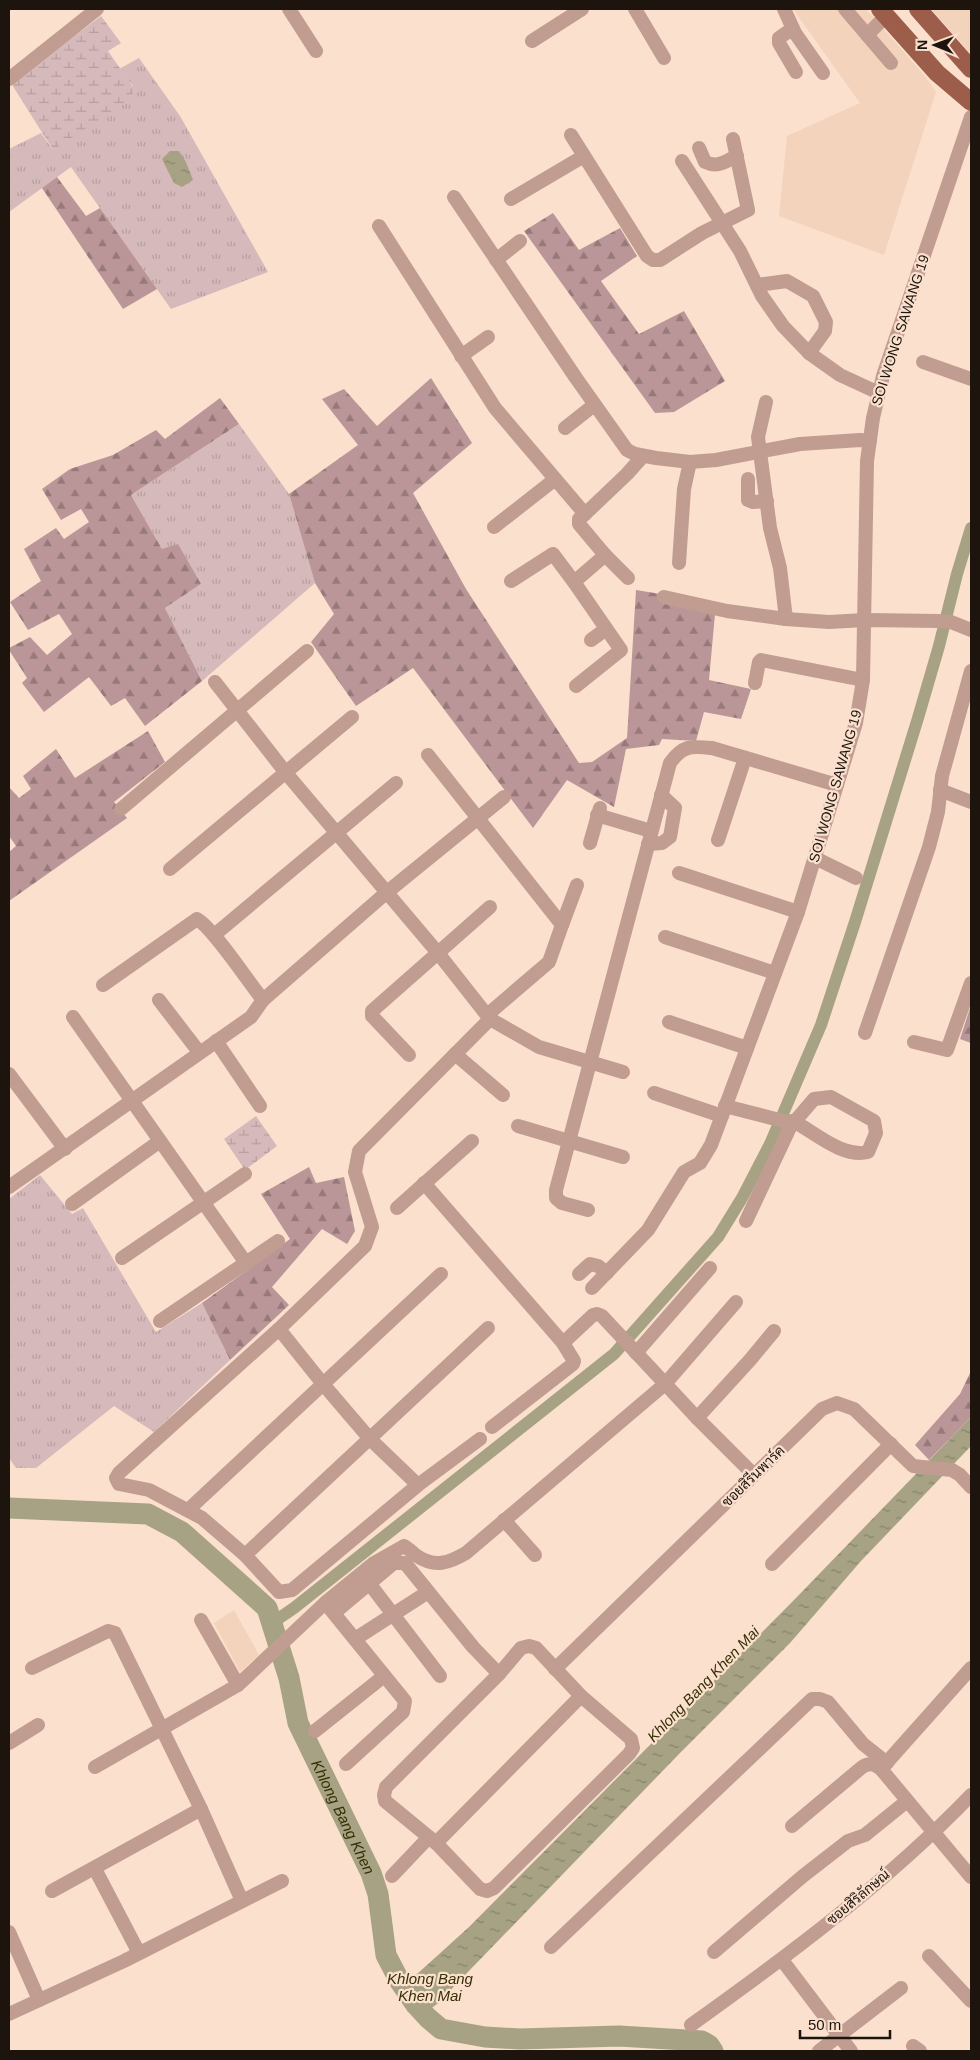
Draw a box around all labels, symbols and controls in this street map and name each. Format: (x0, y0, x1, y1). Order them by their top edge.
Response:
north arrow (910, 20, 960, 70)
text: N (914, 40, 930, 50)
street label: SOI WONG SAWANG 19 (868, 252, 932, 407)
street label: SOI WONG SAWANG 19 (806, 708, 864, 864)
street label: ซอยสิรีนพาร์ค (718, 1441, 788, 1510)
water label: Khlong Bang Khen Mai (644, 1622, 763, 1745)
water label: Khlong Bang Khen (309, 1757, 379, 1877)
street label: ซอยสิริลักษณ์ (823, 1865, 893, 1928)
water label: Khlong Bang Khen Mai (387, 1970, 474, 2004)
scale bar (800, 2008, 890, 2040)
text: 50 m (808, 2016, 841, 2033)

